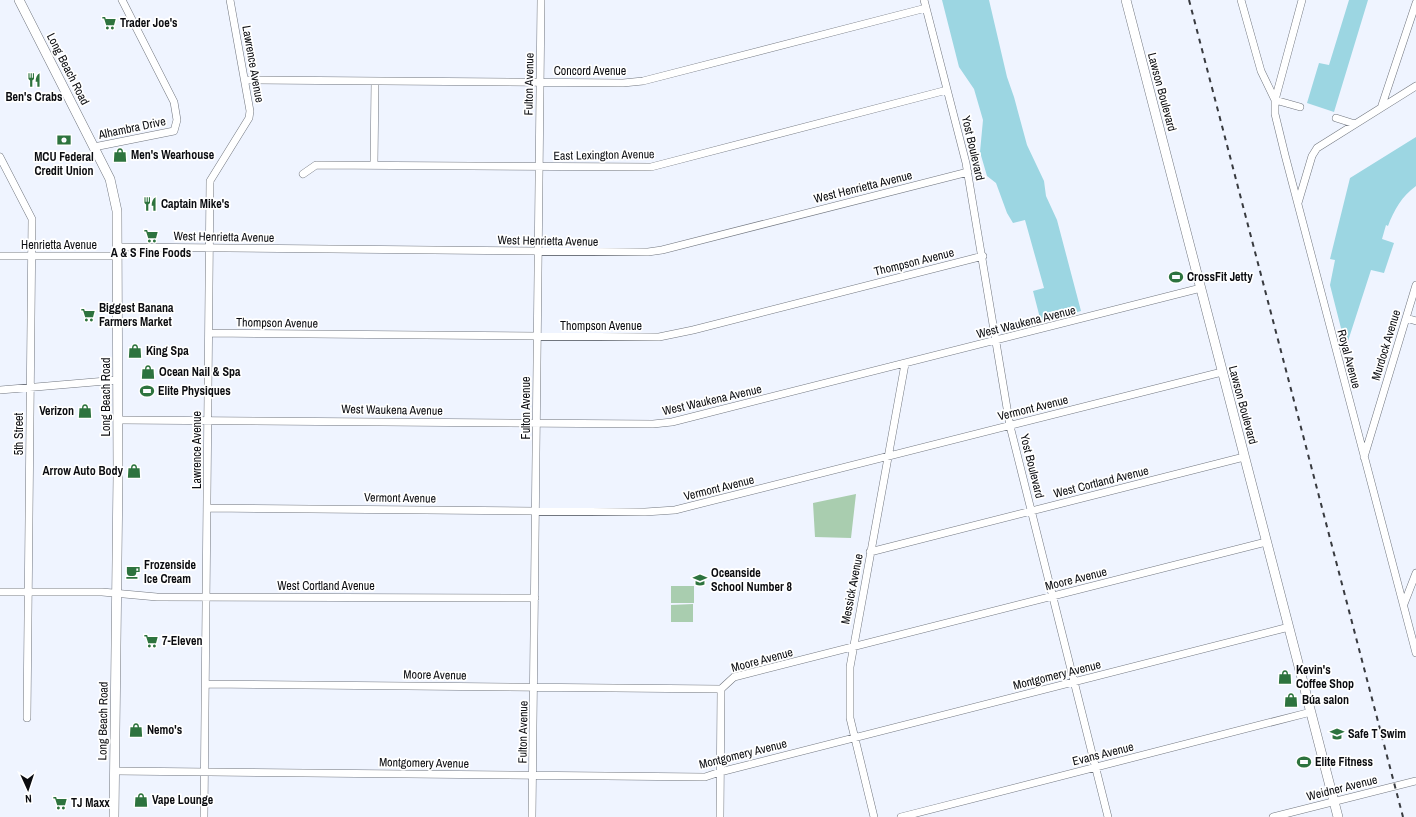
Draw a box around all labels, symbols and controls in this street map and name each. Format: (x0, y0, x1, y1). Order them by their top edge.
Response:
supermarket icon: Trader Joe's (101, 15, 117, 31)
place label: Trader Joe's (120, 15, 178, 31)
street label: Lawrence Avenue (238, 24, 268, 104)
street label: Long Beach Road (43, 30, 93, 108)
street label: Lawson Boulevard (1144, 51, 1180, 133)
street label: Fulton Avenue (520, 52, 538, 116)
street label: Concord Avenue (554, 63, 626, 79)
restaurant icon: Ben's Crabs (26, 72, 42, 88)
place label: Ben's Crabs (5, 89, 63, 105)
street label: Alhambra Drive (96, 113, 167, 143)
street label: Yost Boulevard (958, 114, 988, 182)
bank icon: MCU Federal Credit Union (56, 132, 72, 148)
street label: East Lexington Avenue (553, 146, 655, 164)
shop icon: Men's Wearhouse (112, 147, 128, 163)
place label: Men's Wearhouse (131, 147, 215, 163)
place label: MCU Federal Credit Union (34, 149, 94, 179)
street label: West Henrietta Avenue (812, 167, 914, 207)
restaurant icon: Captain Mike's (142, 196, 158, 212)
place label: Captain Mike's (161, 196, 230, 212)
supermarket icon: A & S Fine Foods (143, 228, 159, 244)
street label: West Henrietta Avenue (173, 228, 275, 246)
street label: West Henrietta Avenue (497, 232, 599, 250)
street label: Henrietta Avenue (21, 237, 97, 253)
street label: Thompson Avenue (872, 244, 956, 280)
place label: A & S Fine Foods (111, 245, 192, 261)
sports icon: CrossFit Jetty (1168, 269, 1184, 285)
place label: CrossFit Jetty (1187, 269, 1253, 285)
place label: Biggest Banana Farmers Market (99, 300, 174, 330)
street label: West Waukena Avenue (975, 302, 1077, 342)
supermarket icon: Biggest Banana Farmers Market (80, 307, 96, 323)
street label: Murdock Avenue (1368, 308, 1404, 382)
street label: Thompson Avenue (236, 314, 318, 332)
street label: Thompson Avenue (560, 318, 642, 334)
street label: Royal Avenue (1333, 328, 1365, 390)
shop icon: King Spa (127, 343, 143, 359)
place label: King Spa (146, 343, 189, 359)
street label: Long Beach Road (98, 358, 114, 436)
shop icon: Ocean Nail & Spa (140, 364, 156, 380)
place label: Ocean Nail & Spa (159, 364, 241, 380)
street label: Lawson Boulevard (1225, 364, 1261, 446)
street label: Fulton Avenue (518, 377, 534, 439)
street label: West Waukena Avenue (661, 381, 763, 419)
sports icon: Elite Physiques (139, 383, 155, 399)
place label: Elite Physiques (158, 383, 231, 399)
street label: Vermont Avenue (996, 392, 1070, 424)
street label: West Waukena Avenue (341, 401, 443, 419)
place label: Verizon (39, 403, 74, 419)
shop icon: Verizon (77, 403, 93, 419)
street label: Lawrence Avenue (189, 411, 205, 489)
street label: 5th Street (11, 412, 27, 455)
street label: Yost Boulevard (1016, 432, 1048, 500)
street label: West Cortland Avenue (1052, 462, 1150, 502)
place label: Arrow Auto Body (42, 463, 124, 479)
shop icon: Arrow Auto Body (126, 463, 142, 479)
street label: Vermont Avenue (682, 472, 756, 504)
street label: Vermont Avenue (364, 489, 436, 507)
street label: Messick Avenue (837, 552, 867, 626)
place label: Frozenside Ice Cream (144, 557, 196, 587)
cafe icon: Frozenside Ice Cream (125, 564, 141, 580)
street label: Moore Avenue (1043, 564, 1109, 594)
place label: Oceanside School Number 8 (711, 565, 792, 595)
school or university icon: Oceanside School Number 8 (692, 572, 708, 588)
street label: West Cortland Avenue (277, 578, 375, 594)
supermarket icon: 7-Eleven (143, 633, 159, 649)
place label: 7-Eleven (162, 633, 202, 649)
street label: Moore Avenue (729, 644, 795, 676)
street label: Montgomery Avenue (1011, 656, 1103, 694)
place label: Kevin's Coffee Shop (1296, 662, 1354, 692)
street label: Moore Avenue (403, 666, 467, 684)
shop icon: Kevin's Coffee Shop (1277, 669, 1293, 685)
street label: Long Beach Road (94, 681, 112, 761)
shop icon: Búa salon (1283, 692, 1299, 708)
place label: Búa salon (1302, 692, 1349, 708)
street label: Fulton Avenue (514, 700, 532, 764)
shop icon: Nemo's (128, 722, 144, 738)
place label: Nemo's (147, 722, 183, 738)
school or university icon: Safe T Swim (1329, 726, 1345, 742)
place label: Safe T Swim (1348, 726, 1406, 742)
street label: Montgomery Avenue (697, 735, 789, 773)
street label: Evans Avenue (1071, 739, 1135, 769)
street label: Montgomery Avenue (379, 754, 469, 772)
sports icon: Elite Fitness (1296, 754, 1312, 770)
place label: Elite Fitness (1315, 754, 1374, 770)
north arrow (8, 769, 48, 809)
street label: Weidner Avenue (1305, 771, 1379, 805)
text: N (25, 792, 32, 806)
shop icon: Vape Lounge (133, 792, 149, 808)
place label: Vape Lounge (152, 792, 214, 808)
supermarket icon: TJ Maxx (52, 795, 68, 811)
place label: TJ Maxx (71, 795, 110, 811)

